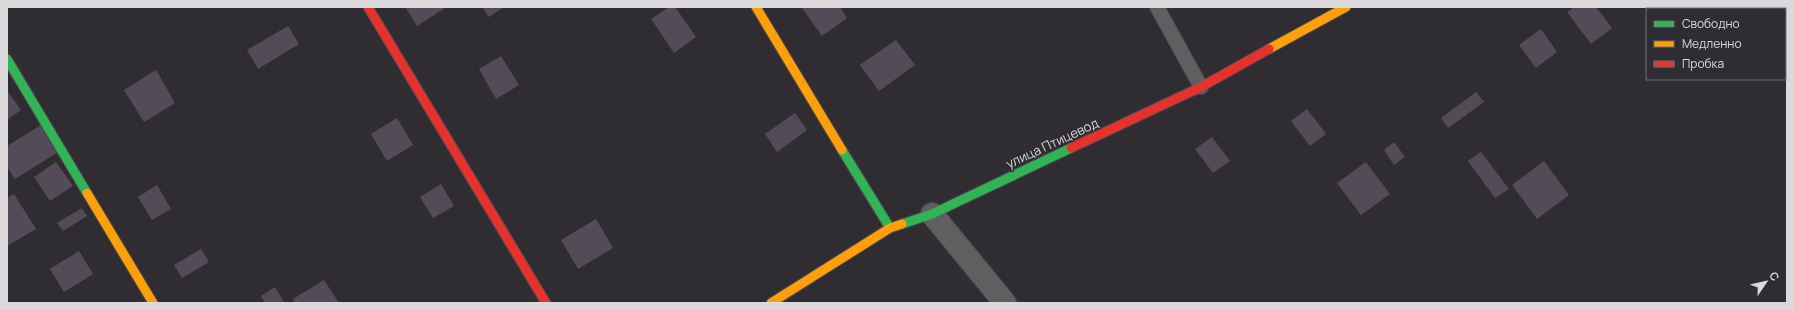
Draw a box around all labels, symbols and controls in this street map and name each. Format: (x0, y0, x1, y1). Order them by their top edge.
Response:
legend (1646, 8, 1786, 80)
text: Свободно (1682, 15, 1740, 32)
text: Медленно (1682, 35, 1742, 52)
text: Пробка (1682, 55, 1724, 72)
street label: улица Птицевод (1003, 114, 1101, 172)
north arrow (1746, 262, 1786, 302)
text: С (1766, 269, 1783, 284)

